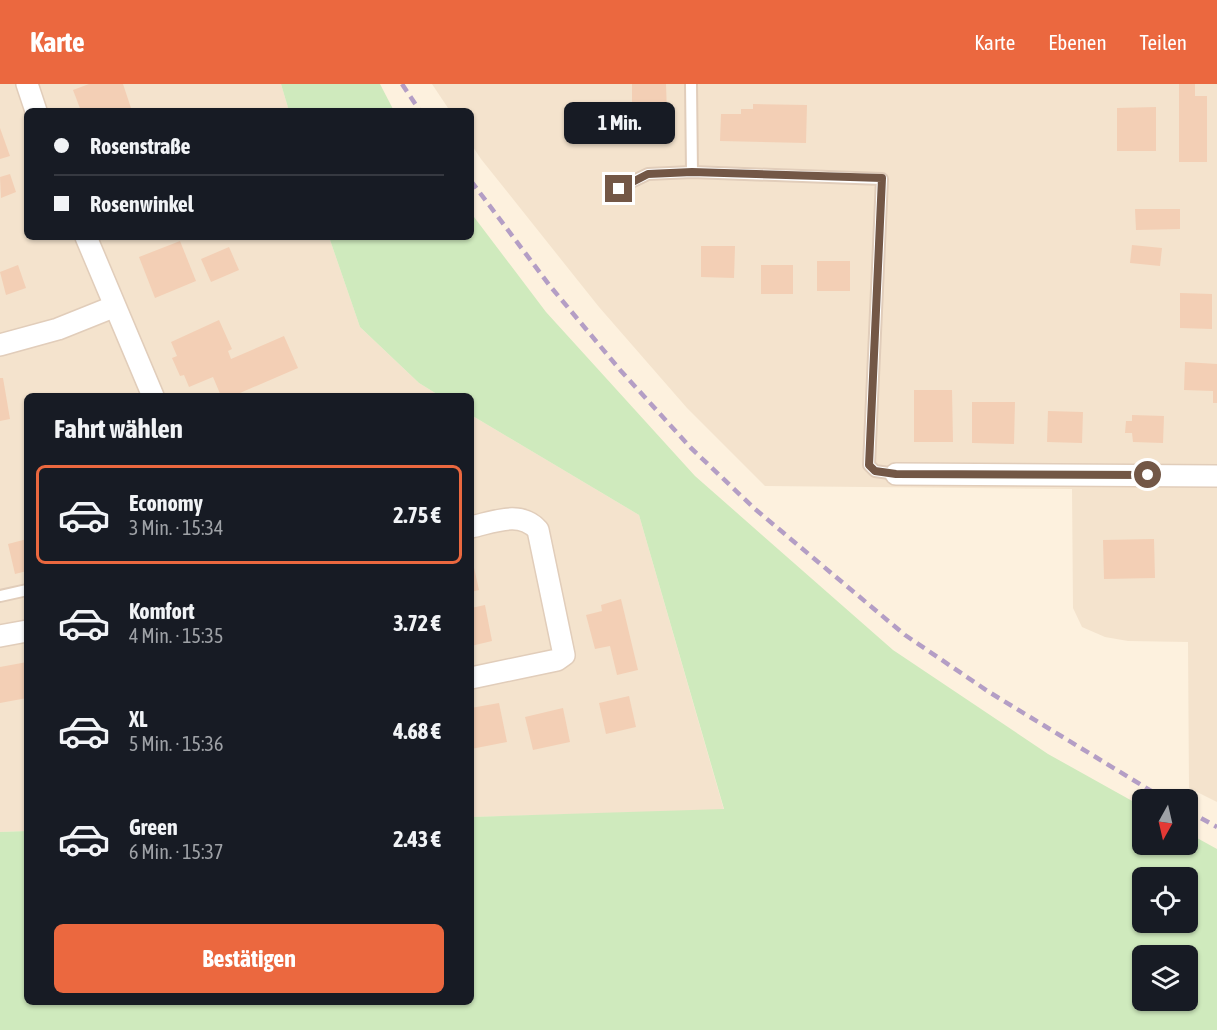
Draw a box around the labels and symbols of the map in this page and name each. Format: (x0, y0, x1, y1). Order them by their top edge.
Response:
callout: 1 Min. (564, 102, 674, 144)
route end (605, 175, 632, 202)
route start (1134, 461, 1161, 488)
north arrow (1132, 789, 1198, 855)

